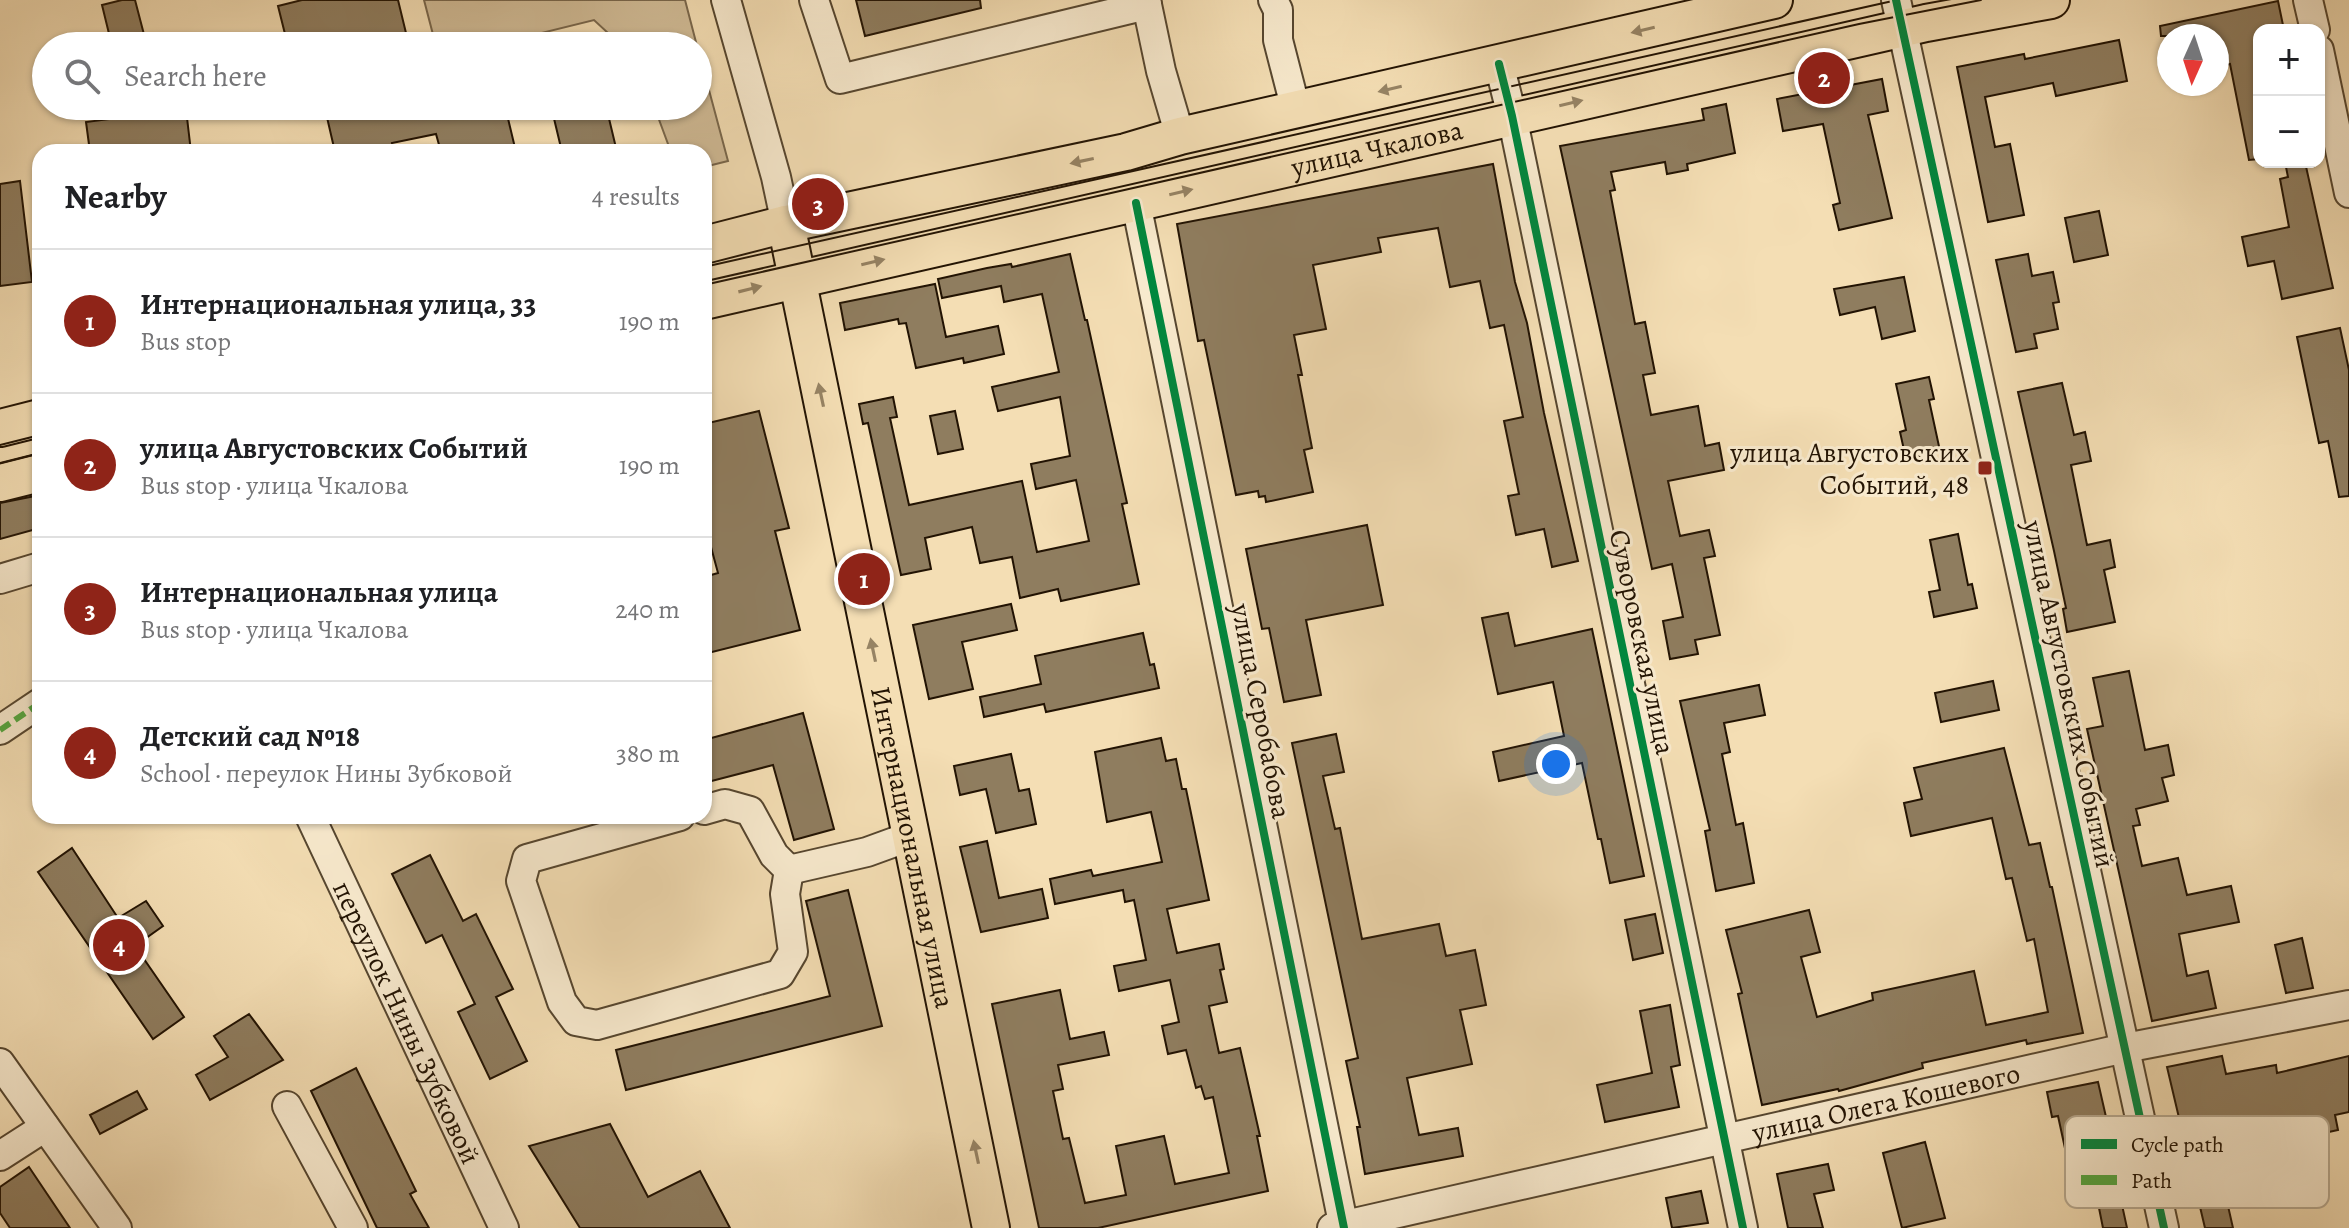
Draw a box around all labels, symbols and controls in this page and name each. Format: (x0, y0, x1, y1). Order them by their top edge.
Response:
north arrow (2157, 24, 2229, 96)
map controls (2253, 24, 2325, 168)
button: + (2253, 24, 2325, 96)
one-way arrow (1630, 25, 1655, 37)
search box (32, 32, 712, 120)
pin: 2 (1798, 48, 1850, 108)
icon: search (60, 54, 104, 98)
text: Search here (124, 56, 267, 96)
one-way arrow (1377, 83, 1402, 96)
one-way arrow (1559, 96, 1584, 109)
button: − (2253, 96, 2325, 168)
street label: улица Чкалова (1287, 111, 1467, 187)
one-way arrow (1070, 155, 1095, 168)
text: Nearby (64, 173, 167, 220)
pin: 3 (792, 174, 844, 234)
text: 4 results (592, 179, 680, 214)
one-way arrow (1169, 185, 1194, 198)
one-way arrow (861, 255, 886, 268)
one-way arrow (738, 282, 763, 295)
text: Интернациональная улица, 33 (140, 284, 536, 324)
text: 1 (85, 304, 95, 339)
text: 190 m (619, 304, 680, 339)
text: Bus stop (140, 324, 231, 359)
one-way arrow (814, 383, 826, 408)
text: улица Августовских Событий (140, 428, 528, 468)
place label: улица Августовских Событий, 48 (1729, 434, 1969, 504)
text: 2 (84, 448, 96, 483)
text: 190 m (619, 448, 680, 483)
marker: улица Августовских Событий, 48 (1976, 459, 1994, 477)
text: Bus stop · улица Чкалова (140, 468, 409, 503)
street label: улица Августовских Событий (2013, 516, 2124, 871)
street label: Суворовская улица (1600, 526, 1684, 758)
pin: 1 (838, 549, 890, 609)
text: Интернациональная улица (140, 572, 498, 612)
text: 3 (84, 592, 96, 627)
text: 240 m (615, 592, 680, 627)
street label: улица Серобабова (1221, 599, 1301, 822)
text: Bus stop · улица Чкалова (140, 612, 409, 647)
one-way arrow (866, 637, 879, 662)
street label: Интернациональная улица (861, 683, 964, 1012)
text: Детский сад №18 (140, 716, 360, 756)
text: 4 (84, 736, 96, 771)
text: 380 m (616, 736, 680, 771)
your location (1536, 744, 1576, 784)
text: School · переулок Нины Зубковой (140, 756, 512, 791)
street label: переулок Нины Зубковой (323, 875, 489, 1171)
pin: 4 (93, 915, 145, 975)
street label: улица Олега Кошевого (1748, 1054, 2024, 1152)
legend (2065, 1116, 2329, 1208)
text: Cycle path (2131, 1130, 2224, 1160)
one-way arrow (969, 1139, 981, 1164)
text: Path (2131, 1166, 2172, 1196)

